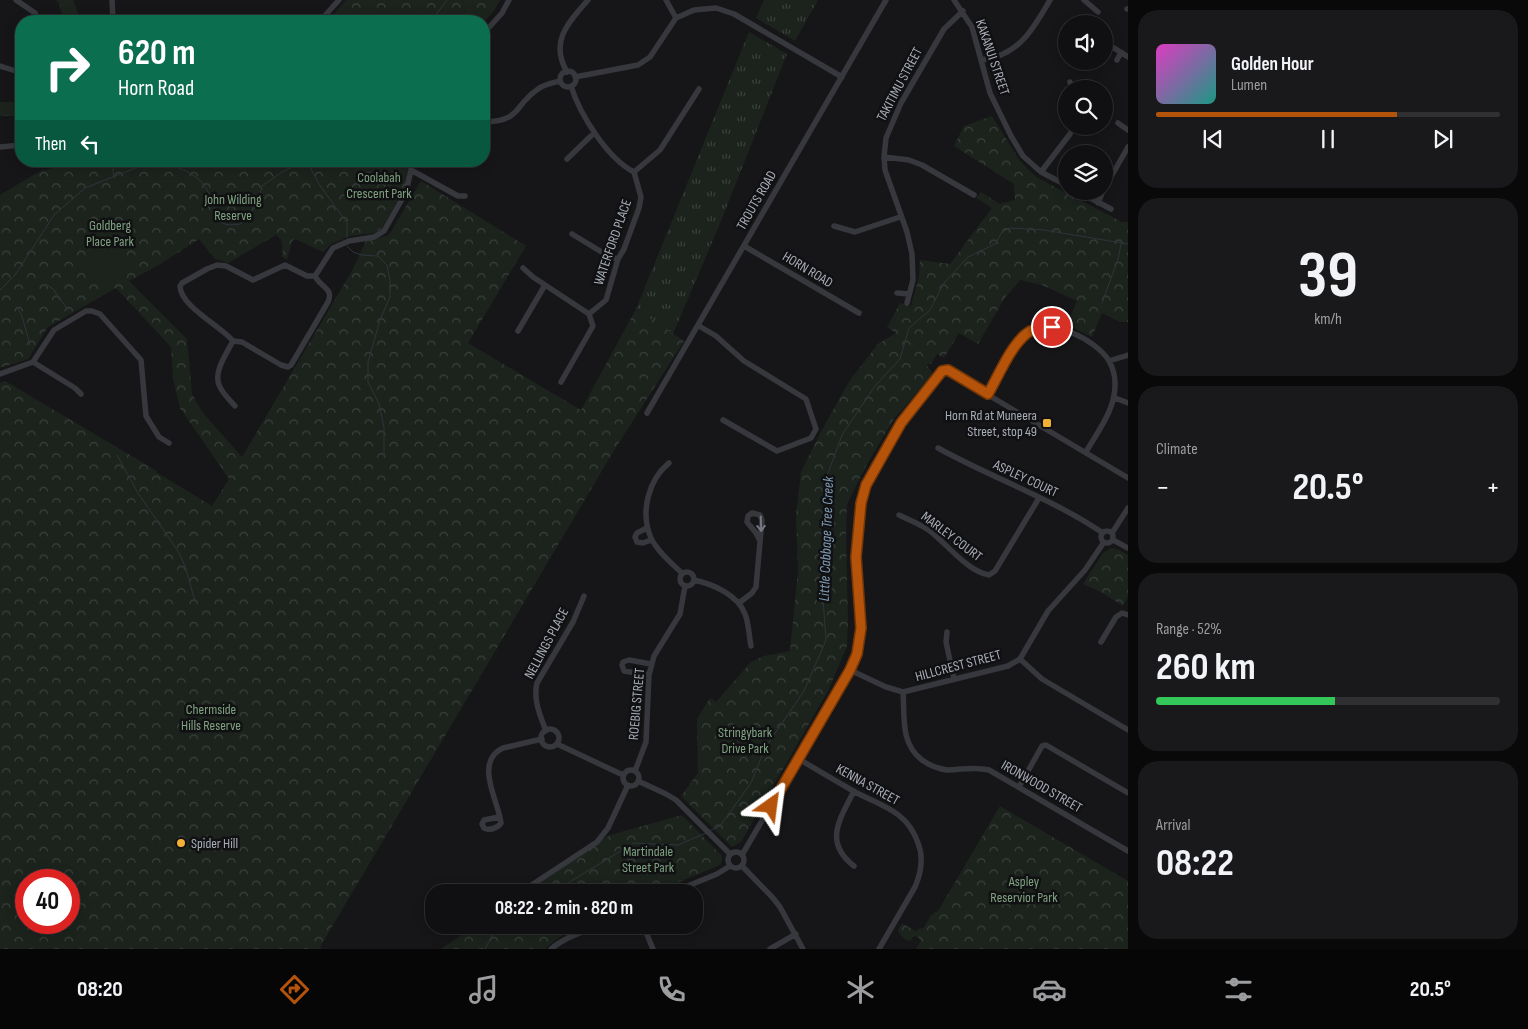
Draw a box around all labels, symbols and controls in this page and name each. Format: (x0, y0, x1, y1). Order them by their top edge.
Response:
map controls (1058, 15, 1113, 200)
button: sound (1058, 15, 1113, 70)
street label: KAKANUI STREET (972, 17, 1014, 98)
text: 620 m (118, 32, 195, 75)
icon: right (35, 35, 100, 100)
street label: TAKITIMU STREET (873, 44, 926, 124)
text: Golden Hour (1231, 53, 1314, 76)
text: Horn Road (118, 75, 194, 102)
text: Lumen (1231, 76, 1267, 95)
button: search (1058, 80, 1113, 135)
icon: previous (1199, 125, 1227, 153)
icon: pause (1314, 125, 1342, 153)
icon: next (1429, 125, 1457, 153)
icon: left (76, 130, 104, 158)
text: Then (35, 133, 66, 156)
button: layers (1058, 145, 1113, 200)
street label: TROUTS ROAD (733, 167, 780, 233)
park label: Coolabah Crescent Park (346, 169, 412, 202)
park label: John Wilding Reserve (203, 191, 262, 224)
street label: WATERFORD PLACE (590, 197, 635, 287)
park label: Goldberg Place Park (86, 217, 135, 250)
text: 39 (1298, 238, 1358, 316)
street label: HORN ROAD (779, 248, 836, 291)
pin (1031, 306, 1073, 348)
text: km/h (1314, 310, 1342, 329)
icon: arrive (1038, 313, 1066, 341)
place label: Horn Rd at Muneera Street, stop 49 (945, 407, 1037, 440)
marker: Horn Rd at Muneera Street, stop 49 (1041, 417, 1053, 429)
text: Climate (1156, 440, 1198, 459)
street label: ASPLEY COURT (990, 456, 1061, 501)
text: 20.5° (1292, 465, 1364, 510)
text: − (1156, 471, 1170, 504)
text: + (1486, 471, 1500, 504)
water label: Little Cabbage Tree Creek (815, 476, 838, 602)
street label: MARLEY COURT (918, 508, 986, 565)
one-way arrow (756, 516, 765, 532)
street label: NELLINGS PLACE (521, 605, 572, 682)
text: Range · 52% (1156, 620, 1222, 639)
text: 260 km (1156, 645, 1256, 690)
street label: HILLCREST STREET (913, 646, 1003, 685)
street label: ROEBIG STREET (625, 667, 648, 741)
park label: Chermside Hills Reserve (181, 701, 241, 734)
park label: Stringybark Drive Park (718, 724, 773, 757)
street label: IRONWOOD STREET (998, 756, 1085, 817)
street label: KENNA STREET (833, 760, 903, 809)
position arrow (744, 779, 796, 831)
text: Arrival (1156, 816, 1190, 835)
place label: Spider Hill (191, 835, 238, 852)
marker: Spider Hill (175, 837, 187, 849)
text: 08:22 (1156, 841, 1234, 886)
park label: Martindale Street Park (622, 843, 675, 876)
speed limit sign: 40 (15, 869, 80, 934)
park label: Aspley Reservior Park (990, 873, 1058, 906)
text: 08:22 · 2 min · 820 m (495, 897, 633, 920)
icon: directions (277, 972, 312, 1007)
icon: music (466, 972, 501, 1007)
icon: phone (654, 972, 689, 1007)
icon: climate (843, 972, 878, 1007)
icon: car (1032, 972, 1067, 1007)
icon: filters (1221, 972, 1256, 1007)
text: 08:20 (77, 976, 123, 1003)
text: 20.5° (1410, 976, 1451, 1003)

